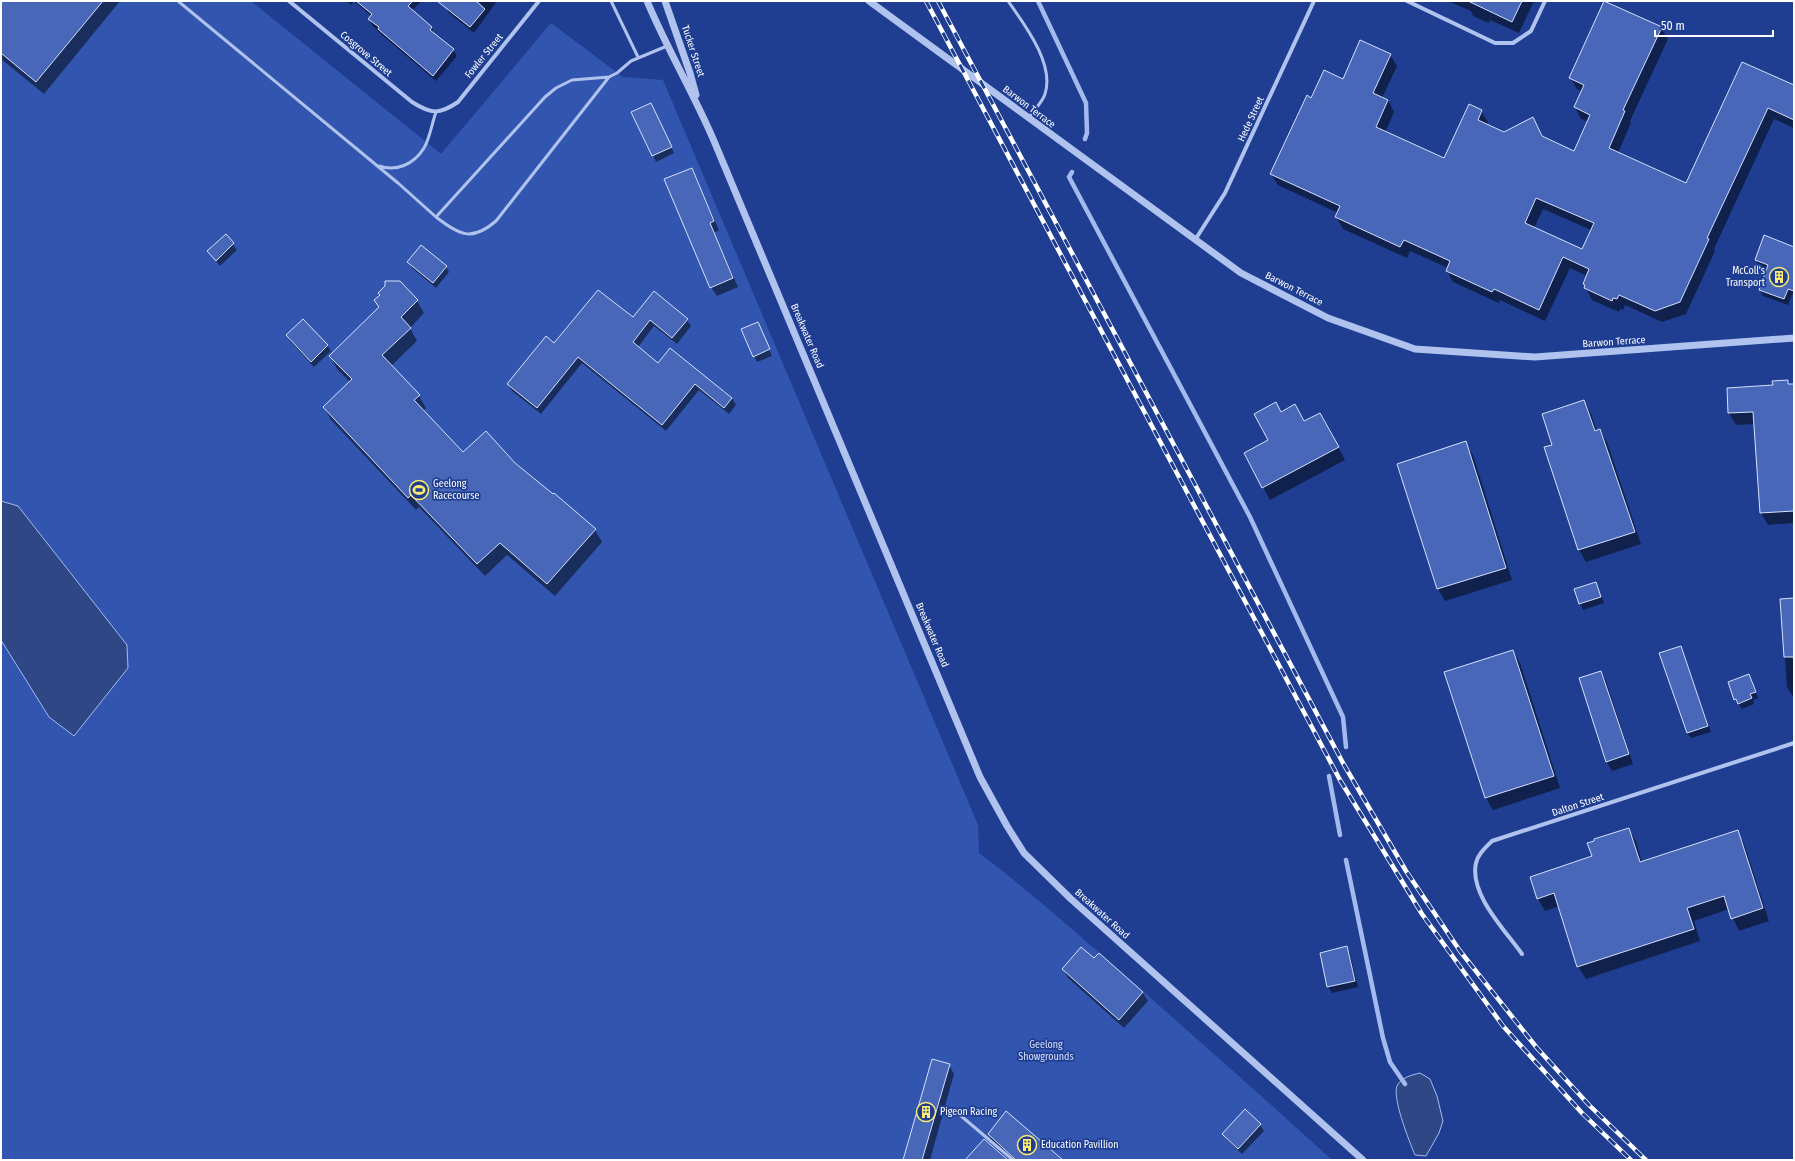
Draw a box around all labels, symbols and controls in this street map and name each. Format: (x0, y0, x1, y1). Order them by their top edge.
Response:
scale bar (1655, 12, 1773, 38)
text: 50 m (1661, 19, 1685, 33)
street label: Tucker Street (679, 24, 707, 79)
street label: Cosgrove Street (338, 29, 395, 80)
street label: Fowler Street (462, 31, 506, 81)
street label: Barwon Terrace (1000, 83, 1058, 131)
street label: Hede Street (1235, 94, 1267, 143)
place label: McColl's Transport (1726, 265, 1766, 289)
building icon: McColl's Transport (1768, 266, 1790, 288)
street label: Barwon Terrace (1263, 269, 1325, 309)
street label: Breakwater Road (788, 302, 826, 370)
street label: Barwon Terrace (1582, 334, 1646, 350)
place label: Geelong Racecourse (433, 478, 479, 502)
sports icon: Geelong Racecourse (408, 479, 430, 501)
street label: Breakwater Road (913, 601, 951, 669)
street label: Dalton Street (1551, 791, 1606, 819)
street label: Breakwater Road (1072, 886, 1132, 942)
park label: Geelong Showgrounds (1018, 1039, 1074, 1063)
building icon: Pigeon Racing (915, 1101, 937, 1123)
place label: Pigeon Racing (940, 1106, 997, 1118)
building icon: Education Pavillion (1016, 1134, 1038, 1156)
place label: Education Pavillion (1041, 1139, 1119, 1151)

